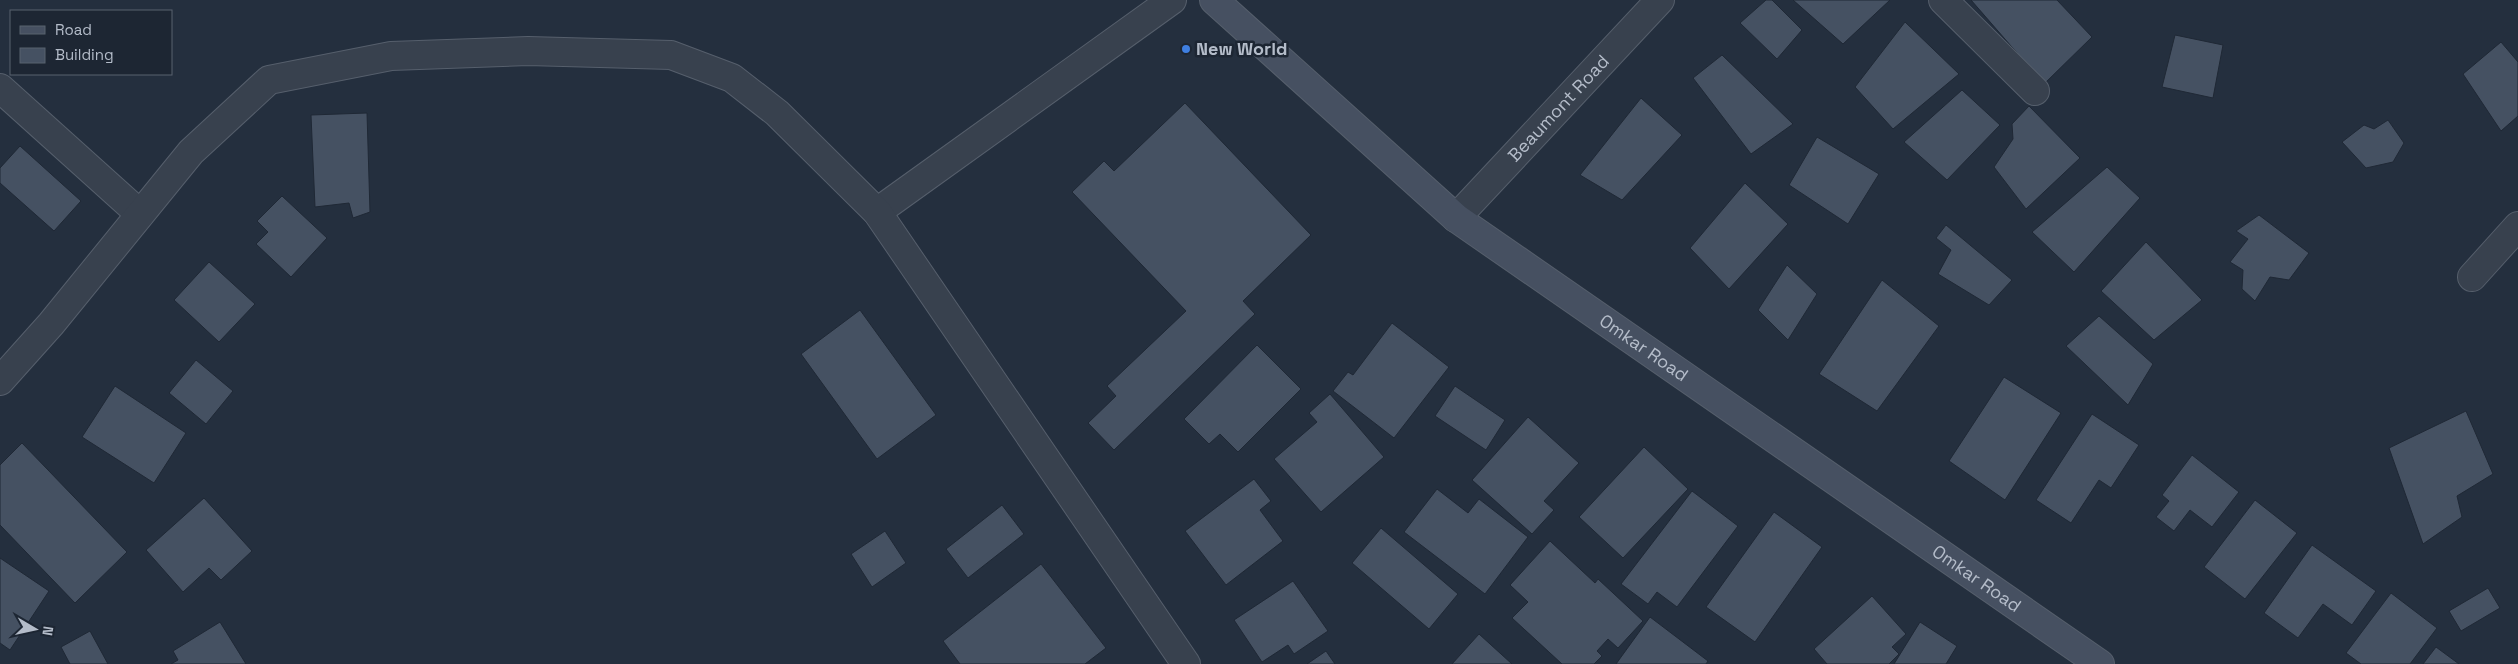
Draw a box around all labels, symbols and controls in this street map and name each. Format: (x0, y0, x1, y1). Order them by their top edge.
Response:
legend (10, 10, 172, 75)
text: Road (55, 20, 92, 39)
place label: New World (1196, 37, 1287, 60)
marker: New World (1180, 43, 1192, 55)
text: Building (55, 45, 114, 64)
street label: Beaumont Road (1503, 50, 1614, 166)
street label: Omkar Road (1595, 309, 1693, 386)
street label: Omkar Road (1928, 539, 2026, 617)
north arrow (10, 604, 60, 654)
text: N (38, 625, 57, 637)

